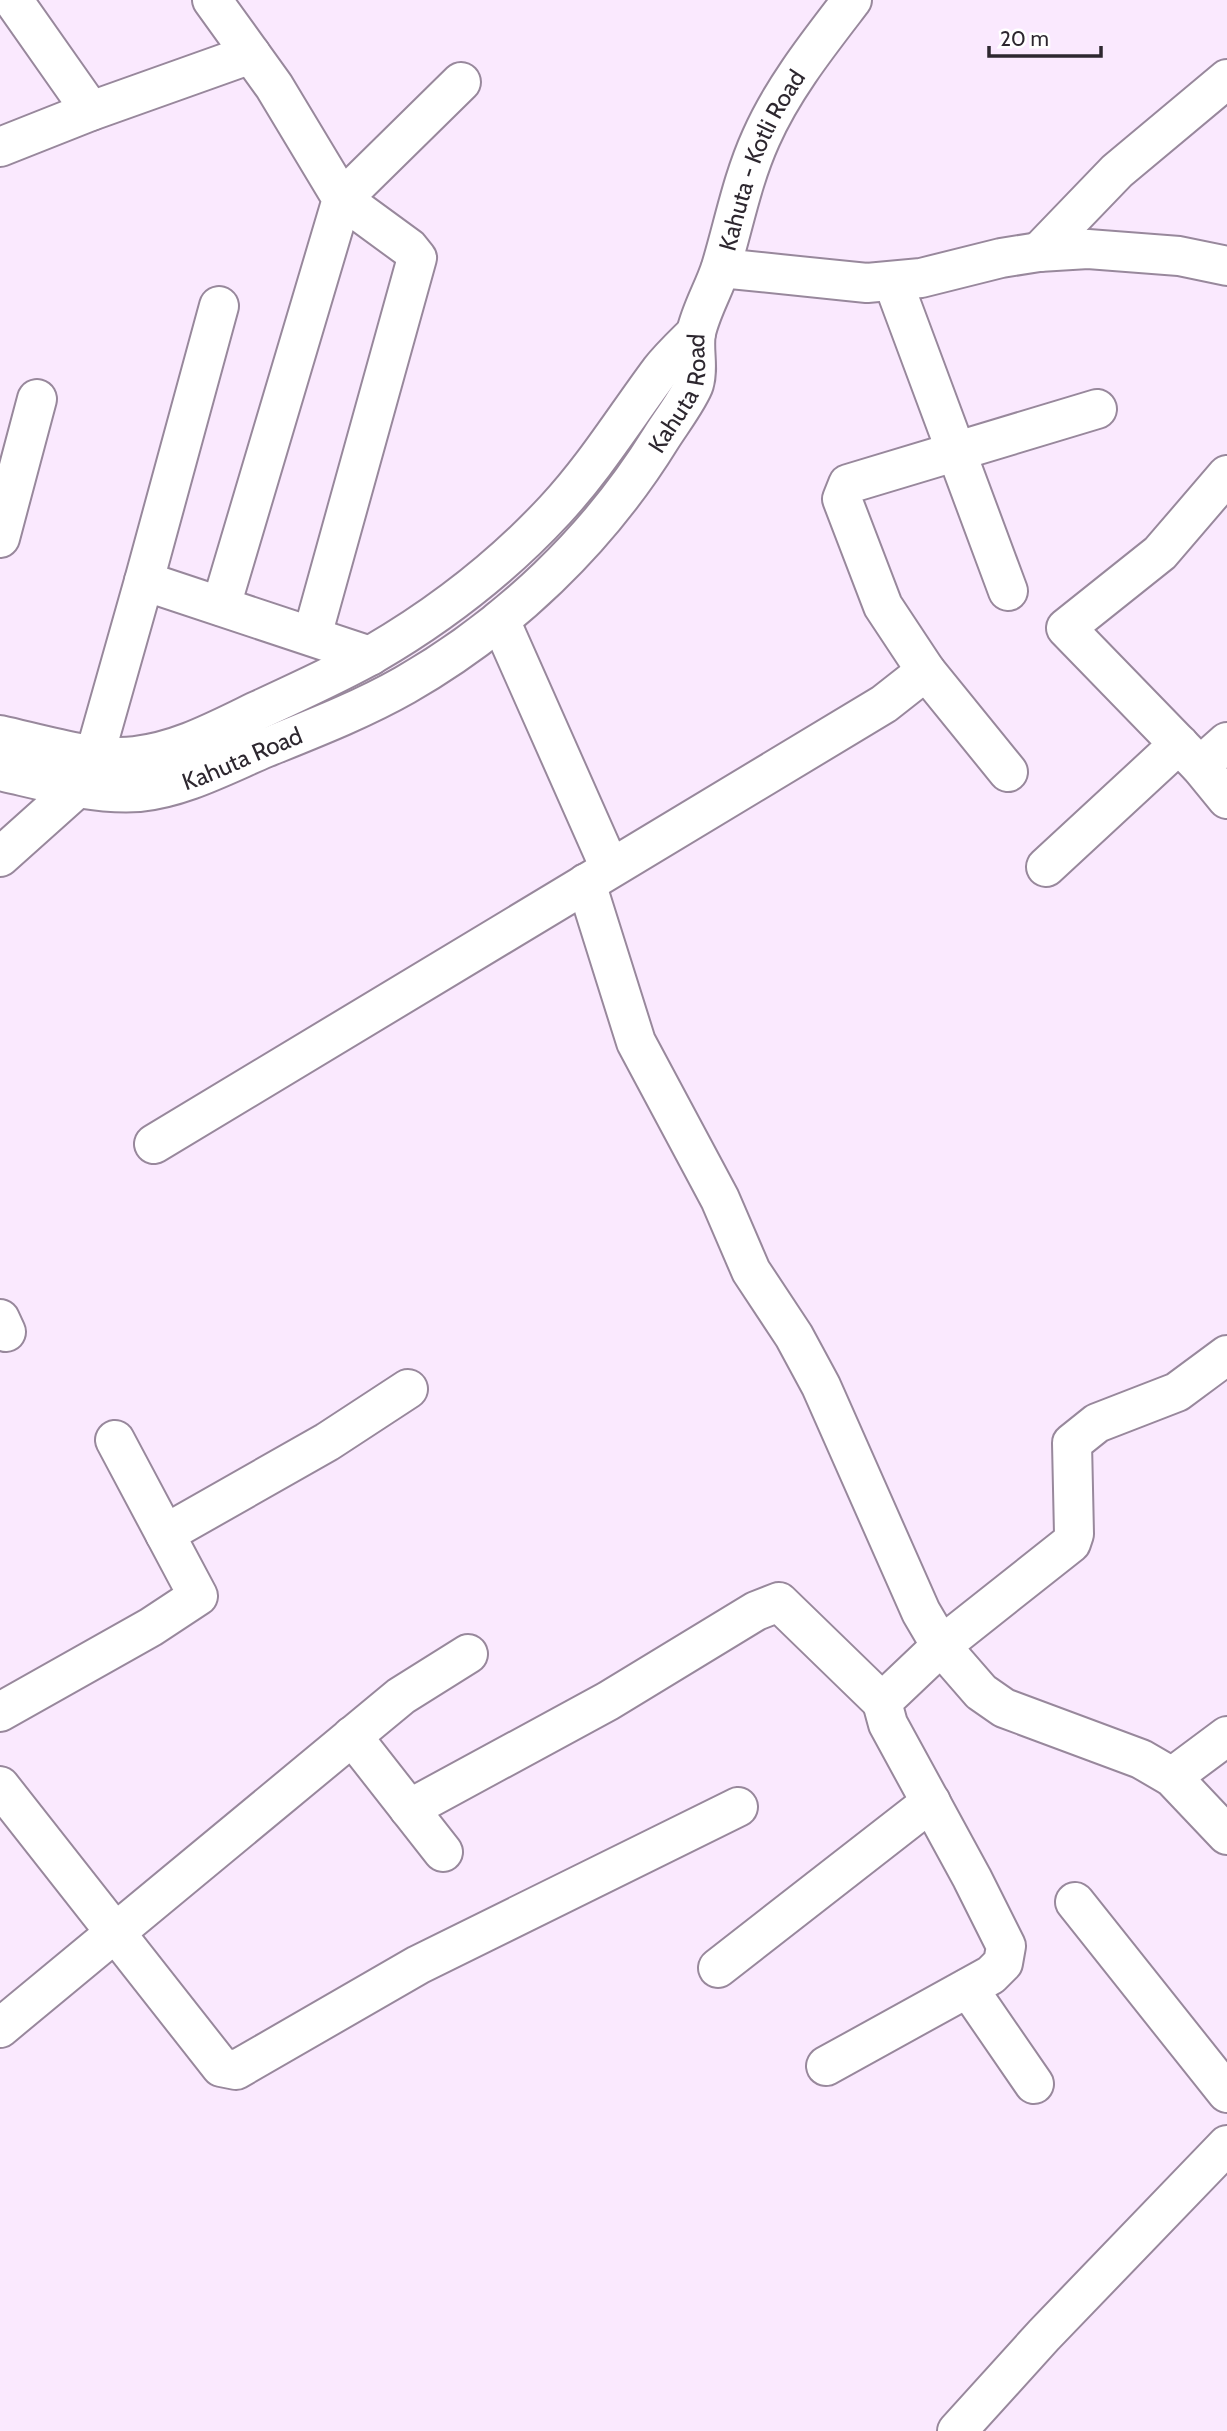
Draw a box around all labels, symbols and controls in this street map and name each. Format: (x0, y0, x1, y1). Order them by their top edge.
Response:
scale bar (989, 14, 1101, 58)
text: 20 m (1000, 26, 1049, 51)
street label: Kahuta - Kotli Road (712, 64, 811, 254)
street label: Kahuta Road (641, 333, 711, 458)
street label: Kahuta Road (178, 720, 306, 796)

